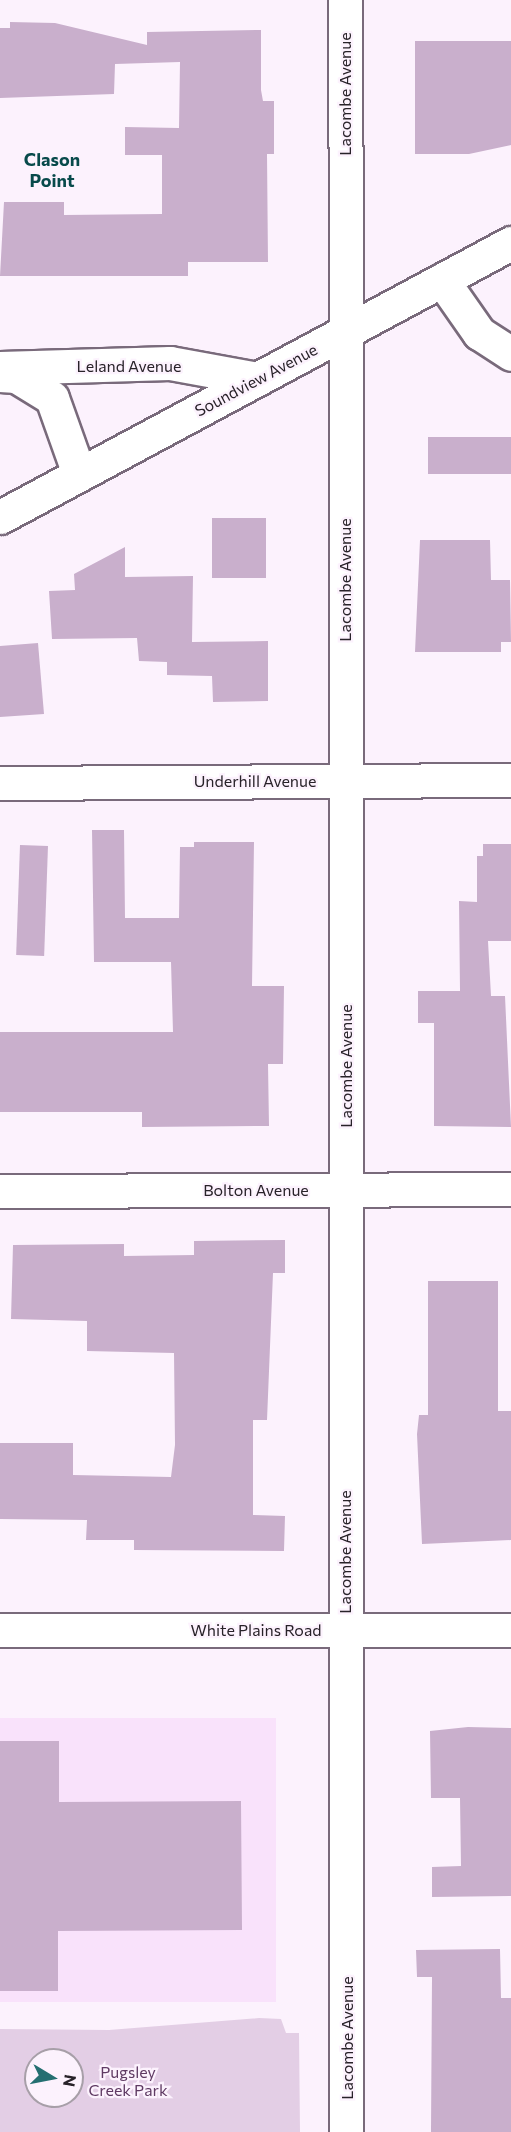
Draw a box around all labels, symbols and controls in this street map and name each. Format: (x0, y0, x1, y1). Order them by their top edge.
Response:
street label: Lacombe Avenue (335, 32, 355, 156)
district label: Clason Point (24, 149, 80, 192)
street label: Soundview Avenue (191, 340, 321, 420)
street label: Leland Avenue (77, 356, 181, 376)
street label: Lacombe Avenue (335, 518, 355, 642)
street label: Underhill Avenue (194, 771, 316, 791)
street label: Lacombe Avenue (336, 1004, 356, 1128)
street label: Bolton Avenue (203, 1180, 309, 1200)
street label: Lacombe Avenue (335, 1490, 355, 1614)
street label: White Plains Road (190, 1620, 322, 1640)
street label: Lacombe Avenue (337, 1976, 357, 2100)
north arrow (24, 2048, 84, 2108)
park label: Pugsley Creek Park (88, 2062, 168, 2100)
text: N (60, 2073, 81, 2088)

